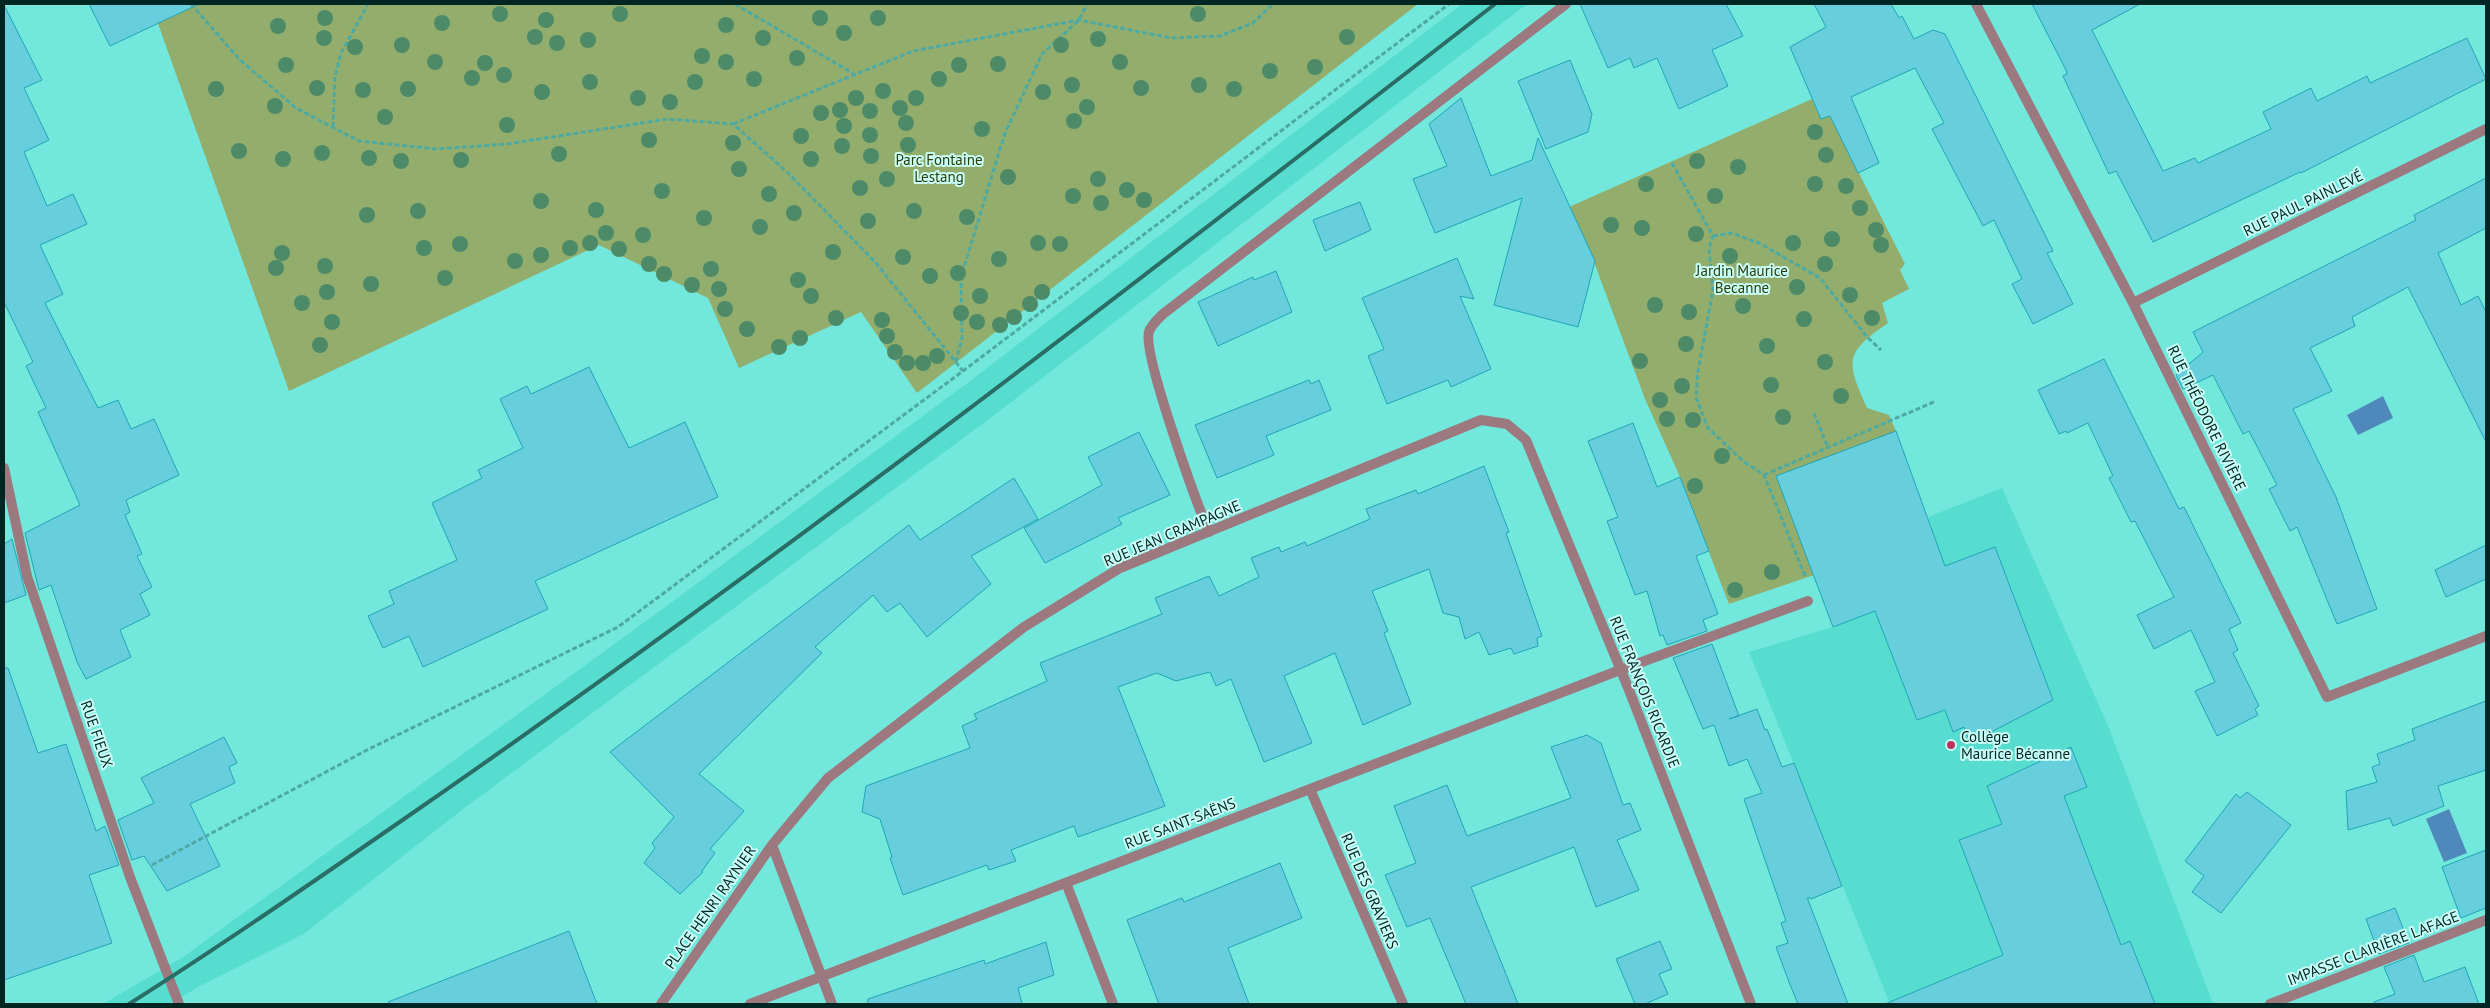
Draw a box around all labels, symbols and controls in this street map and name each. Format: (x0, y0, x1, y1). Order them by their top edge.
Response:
park label: Parc Fontaine Lestang (895, 150, 983, 186)
street label: RUE PAUL PAINLEVÉ (2240, 166, 2366, 240)
park label: Jardin Maurice Becanne (1695, 261, 1788, 297)
street label: RUE THÉODORE RIVIÈRE (2164, 342, 2250, 494)
street label: RUE JEAN CRAMPAGNE (1101, 496, 1243, 570)
street label: RUE FRANÇOIS RICARDIE (1606, 613, 1684, 771)
street label: RUE FIEUX (77, 698, 117, 770)
place label: Collège Maurice Bécanne (1961, 727, 2070, 763)
marker: Collège Maurice Bécanne (1945, 739, 1957, 751)
street label: RUE SAINT-SAËNS (1122, 793, 1238, 853)
street label: RUE DES GRAVIERS (1337, 830, 1403, 952)
street label: PLACE HENRI RAYNIER (660, 841, 760, 973)
street label: IMPASSE CLAIRIÈRE LAFAGE (2285, 906, 2461, 990)

